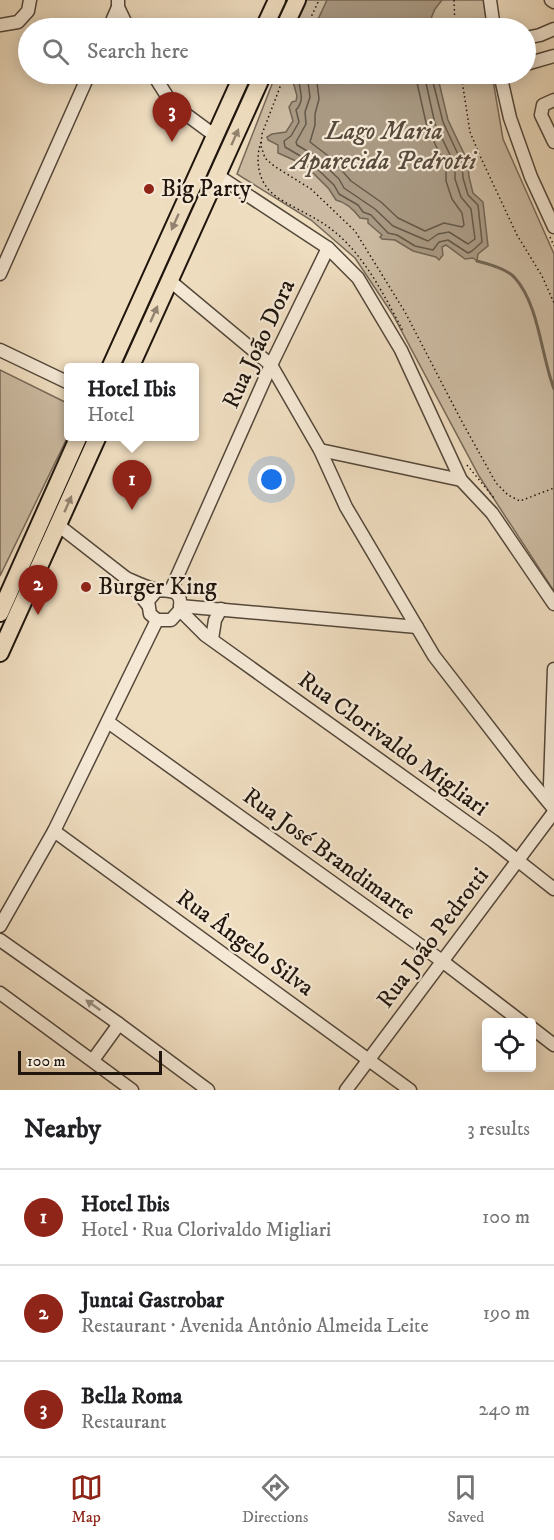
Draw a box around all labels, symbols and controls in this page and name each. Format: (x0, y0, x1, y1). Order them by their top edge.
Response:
search box (18, 18, 536, 84)
icon: search (39, 35, 72, 68)
text: Search here (87, 38, 189, 65)
pin: 3 (152, 92, 192, 142)
water label: Lago Maria Aparecida Pedrotti (289, 115, 478, 178)
one-way arrow (230, 128, 239, 145)
place label: Big Party (161, 174, 252, 204)
marker: Big Party (142, 182, 156, 196)
one-way arrow (170, 214, 180, 232)
street label: Rua João Dora (216, 274, 302, 413)
one-way arrow (149, 305, 159, 323)
popup (64, 363, 199, 441)
text: Hotel Ibis (87, 376, 176, 403)
text: Hotel (87, 403, 134, 428)
pin: 1 (112, 460, 152, 510)
your location (257, 465, 286, 494)
one-way arrow (63, 495, 72, 512)
pin: 2 (18, 566, 57, 615)
place label: Burger King (98, 572, 217, 602)
marker: Burger King (79, 580, 93, 594)
street label: Rua Clorivaldo Migliari (292, 665, 494, 823)
street label: Rua José Brandimarte (237, 781, 421, 927)
street label: Rua João Pedrotti (370, 862, 496, 1014)
street label: Rua Ângelo Silva (170, 882, 321, 1003)
one-way arrow (86, 1000, 101, 1012)
map controls (482, 1018, 536, 1072)
button: locate (482, 1018, 536, 1072)
scale bar (18, 1048, 162, 1076)
text: 100 m (27, 1051, 66, 1071)
text: Nearby (24, 1113, 101, 1146)
text: 3 results (467, 1117, 530, 1142)
text: Hotel Ibis (81, 1191, 170, 1218)
text: 1 (40, 1205, 47, 1230)
text: 100 m (482, 1205, 530, 1230)
text: Hotel · Rua Clorivaldo Migliari (81, 1218, 331, 1243)
text: Juntai Gastrobar (81, 1287, 224, 1314)
text: 2 (39, 1301, 48, 1326)
text: 190 m (483, 1301, 530, 1326)
text: Restaurant · Avenida Antônio Almeida Leite (81, 1314, 429, 1339)
text: Bella Roma (81, 1383, 182, 1410)
text: 3 (40, 1397, 47, 1422)
text: 240 m (479, 1397, 530, 1422)
text: Restaurant (81, 1410, 166, 1435)
tab: Map (70, 1471, 103, 1527)
tab: Directions (242, 1471, 308, 1527)
tab: Saved (448, 1471, 484, 1527)

